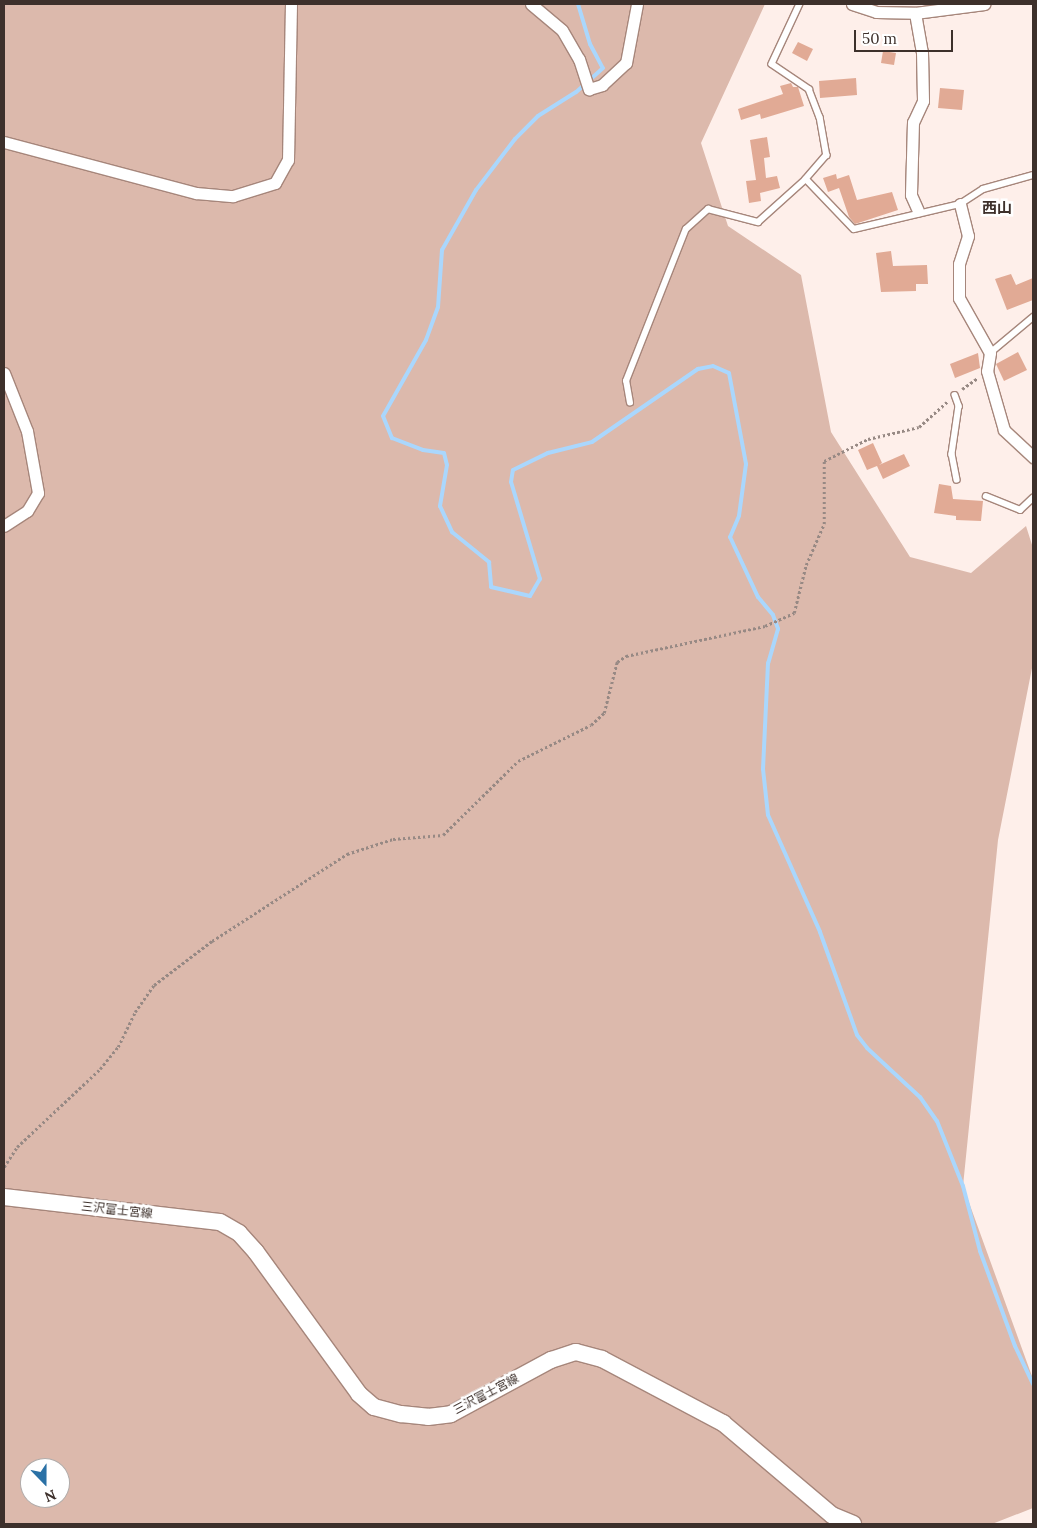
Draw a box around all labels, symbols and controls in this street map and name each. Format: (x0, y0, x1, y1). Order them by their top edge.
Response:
scale bar (857, 20, 956, 52)
text: 50 m (862, 29, 897, 48)
district label: 西山 (982, 199, 1012, 217)
street label: 三沢富士宮線 (80, 1199, 154, 1221)
street label: 三沢富士宮線 (451, 1371, 521, 1417)
north arrow (20, 1458, 70, 1508)
text: N (42, 1486, 59, 1506)

